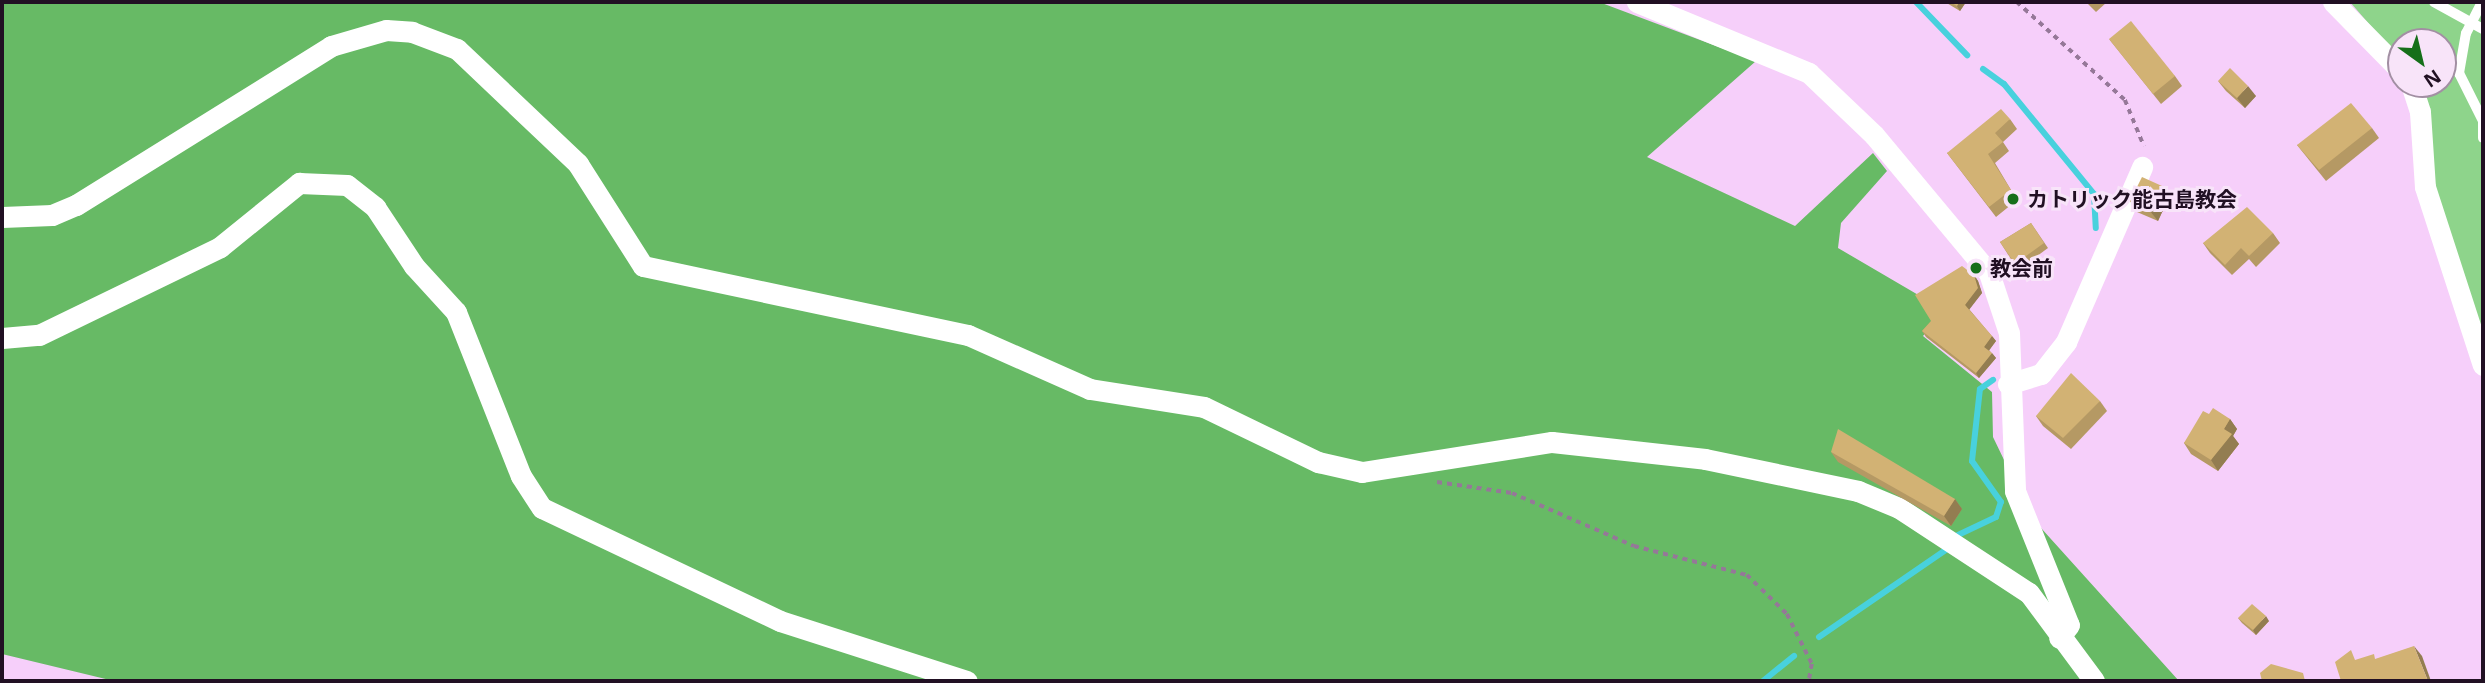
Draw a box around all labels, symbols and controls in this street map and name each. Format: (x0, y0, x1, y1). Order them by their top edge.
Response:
north arrow (2387, 28, 2457, 98)
text: N (2419, 64, 2446, 94)
place label: カトリック能古島教会 (2027, 186, 2237, 212)
marker: カトリック能古島教会 (2005, 191, 2021, 207)
place label: 教会前 (1990, 255, 2053, 281)
marker: 教会前 (1968, 260, 1984, 276)

